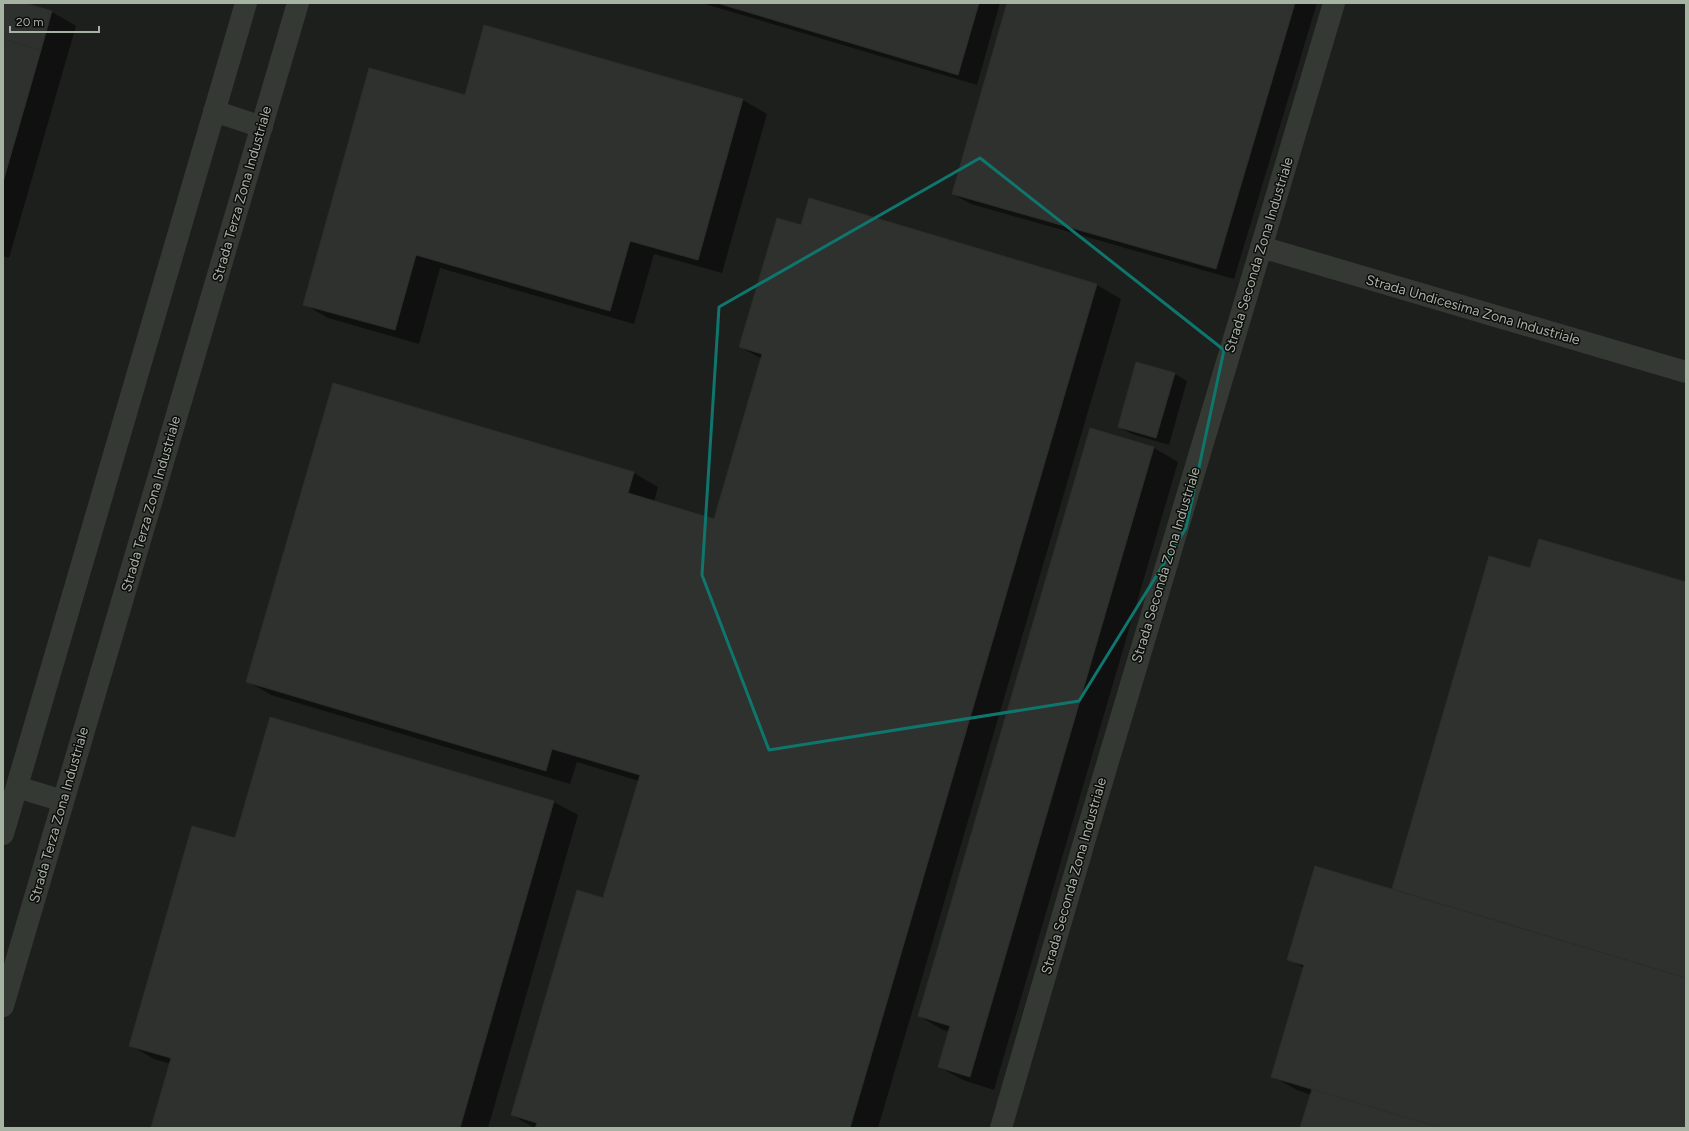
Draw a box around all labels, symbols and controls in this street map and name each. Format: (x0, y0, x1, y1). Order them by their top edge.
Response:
scale bar (10, 8, 99, 34)
text: 20 m (16, 15, 44, 29)
street label: Strada Terza Zona Industriale (209, 104, 275, 284)
street label: Strada Seconda Zona Industriale (1221, 155, 1297, 355)
street label: Strada Undicesima Zona Industriale (1364, 271, 1582, 349)
street label: Strada Terza Zona Industriale (118, 414, 184, 594)
street label: Strada Seconda Zona Industriale (1128, 465, 1204, 665)
street label: Strada Terza Zona Industriale (26, 725, 92, 905)
street label: Strada Seconda Zona Industriale (1038, 775, 1110, 976)

